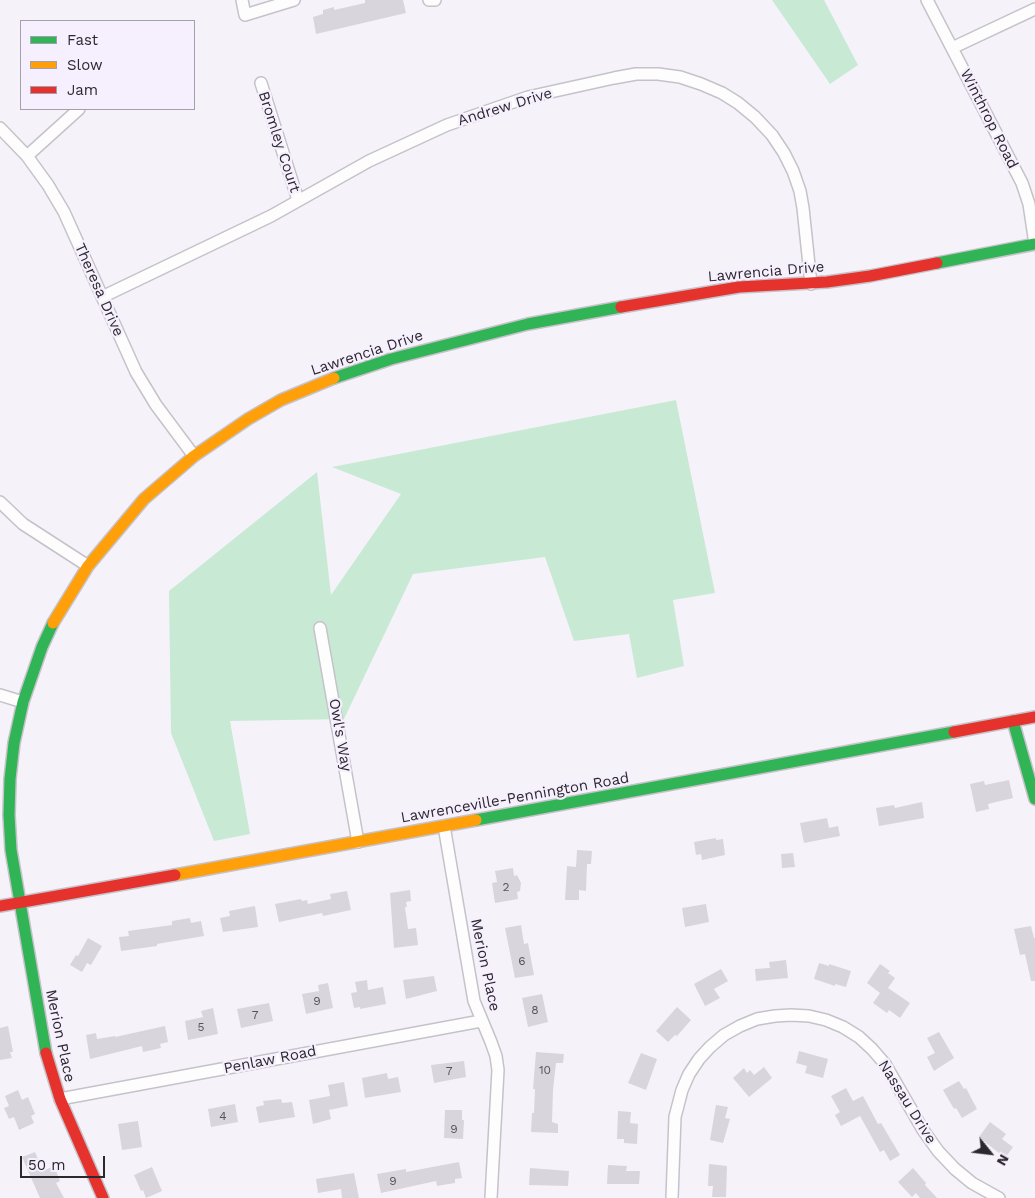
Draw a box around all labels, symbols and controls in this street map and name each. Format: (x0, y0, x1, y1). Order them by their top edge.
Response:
legend (20, 20, 195, 110)
text: Fast (67, 31, 98, 49)
text: Slow (67, 56, 103, 74)
street label: Winthrop Road (956, 66, 1022, 172)
text: Jam (67, 81, 98, 99)
street label: Andrew Drive (456, 84, 554, 130)
street label: Bromley Court (254, 89, 304, 195)
street label: Theresa Drive (70, 241, 128, 339)
street label: Lawrencia Drive (707, 258, 825, 286)
street label: Lawrencia Drive (309, 326, 425, 380)
street label: Owl's Way (325, 697, 355, 773)
street label: Lawrenceville-Pennington Road (399, 769, 631, 827)
house number: 2 (503, 880, 509, 894)
street label: Merion Place (466, 917, 504, 1013)
house number: 6 (518, 954, 526, 968)
street label: Merion Place (41, 988, 79, 1084)
house number: 9 (313, 994, 321, 1008)
house number: 8 (531, 1003, 539, 1017)
house number: 7 (252, 1008, 258, 1022)
house number: 5 (198, 1020, 204, 1034)
street label: Penlaw Road (222, 1042, 318, 1078)
street label: Nassau Drive (874, 1057, 940, 1147)
house number: 10 (539, 1063, 551, 1077)
house number: 7 (446, 1064, 452, 1078)
house number: 4 (219, 1109, 227, 1123)
house number: 9 (450, 1122, 458, 1136)
north arrow (965, 1128, 1015, 1178)
scale bar (22, 1146, 108, 1178)
text: N (994, 1152, 1013, 1169)
text: 50 m (28, 1156, 65, 1174)
house number: 9 (389, 1174, 397, 1188)

